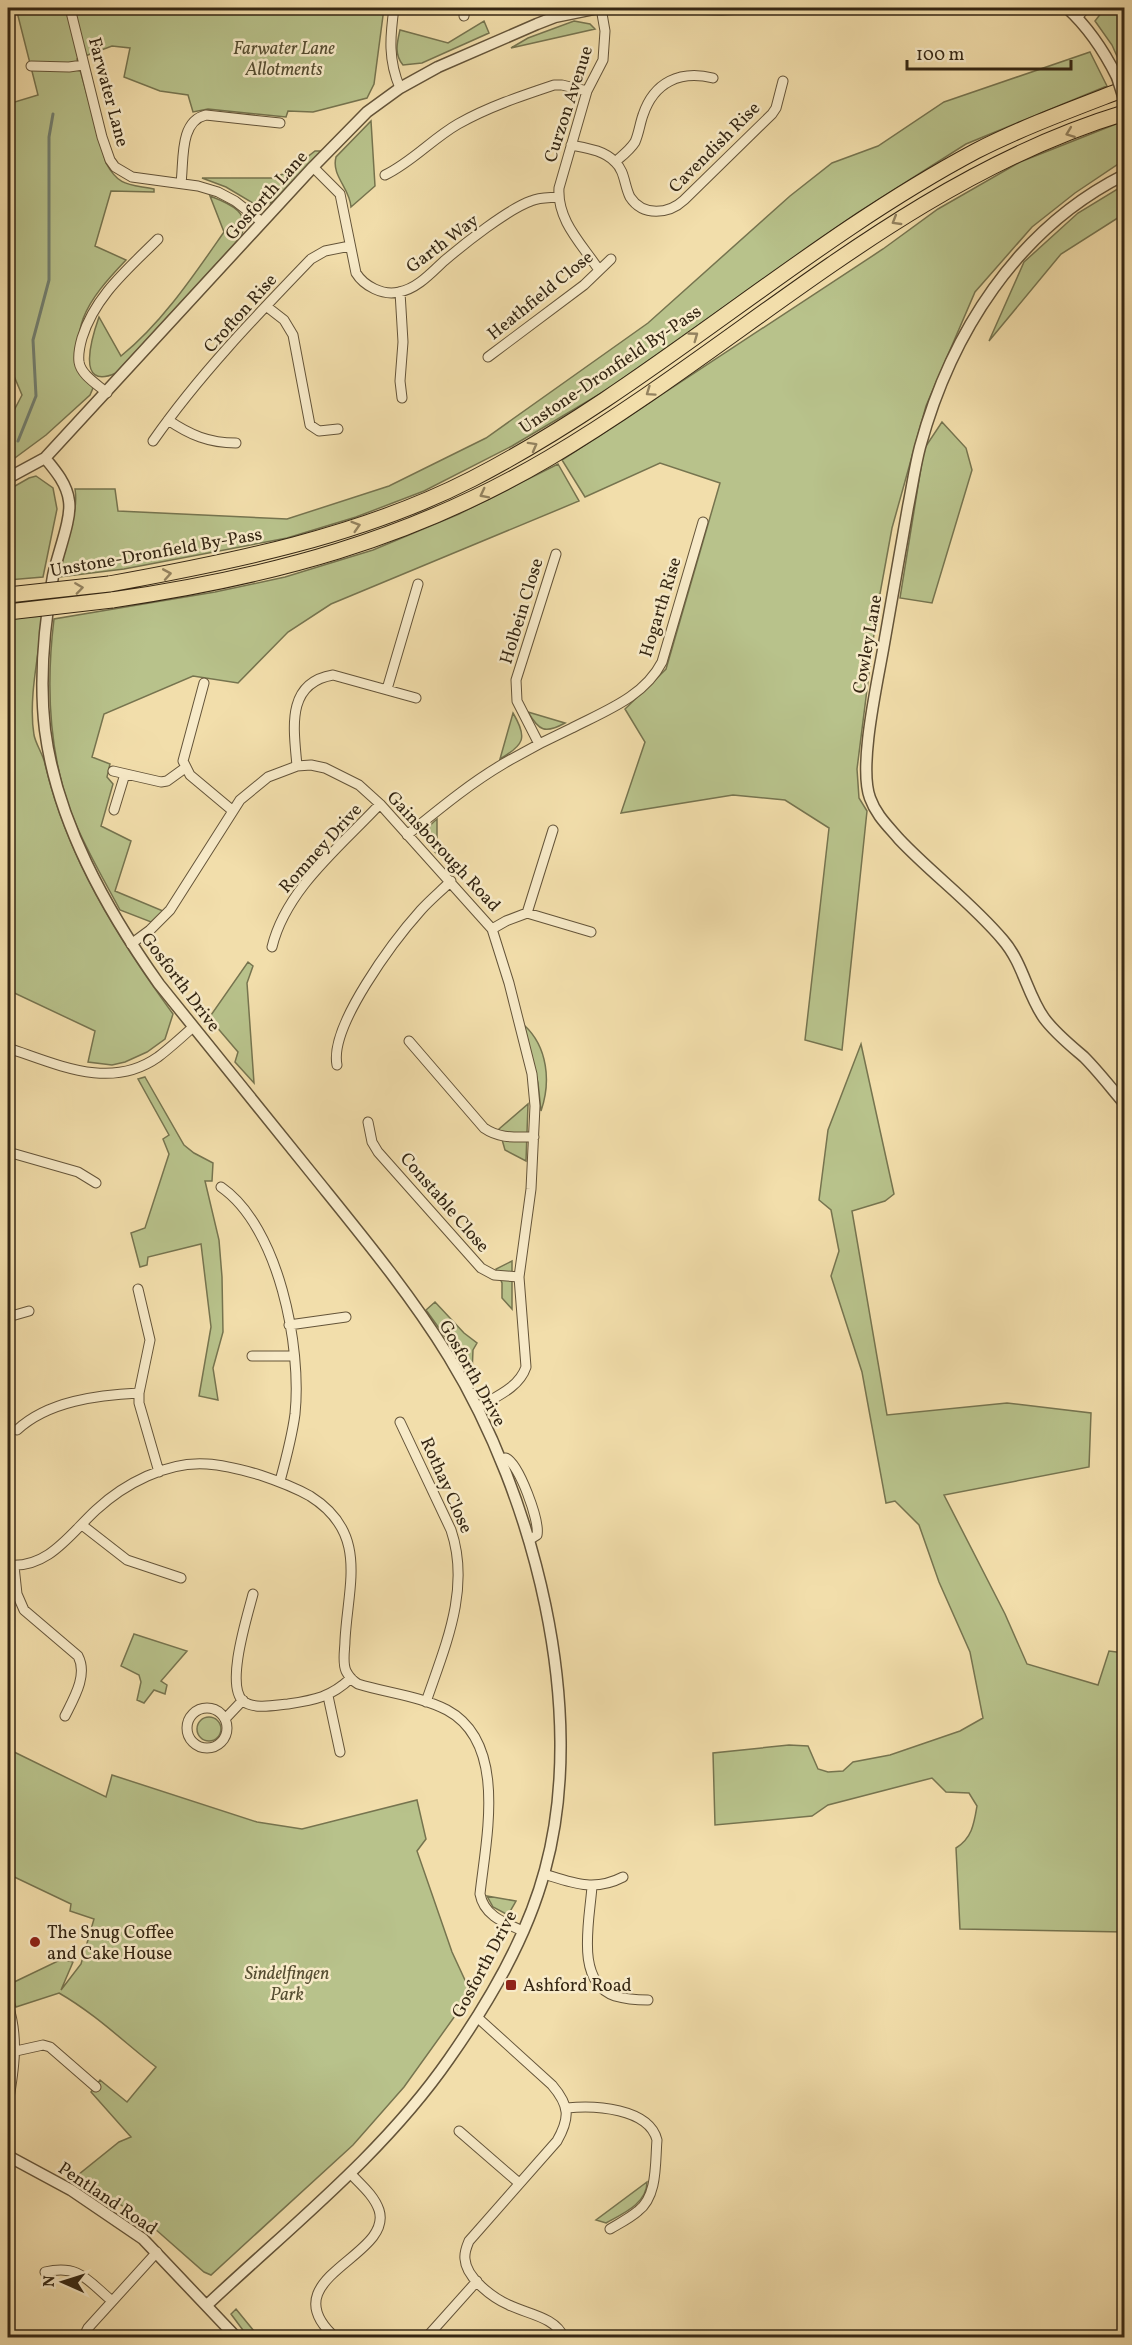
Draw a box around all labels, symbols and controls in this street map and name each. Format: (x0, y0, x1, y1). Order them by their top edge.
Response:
scale bar (907, 33, 1070, 71)
street label: Farwater Lane (81, 35, 134, 150)
park label: Farwater Lane Allotments (233, 37, 335, 83)
street label: Curzon Avenue (539, 43, 600, 166)
text: 100 m (916, 43, 965, 68)
street label: Cavendish Rise (664, 97, 766, 199)
one-way arrow (1065, 125, 1075, 138)
street label: Gosforth Lane (220, 146, 314, 246)
street label: Garth Way (402, 209, 484, 280)
one-way arrow (892, 214, 902, 226)
street label: Heathfield Close (483, 246, 599, 347)
street label: Crofton Rise (199, 269, 284, 359)
street label: Unstone-Dronfield By-Pass (515, 300, 707, 441)
one-way arrow (688, 332, 699, 343)
one-way arrow (645, 385, 656, 396)
one-way arrow (527, 442, 537, 453)
one-way arrow (479, 487, 490, 499)
one-way arrow (350, 520, 361, 533)
street label: Unstone-Dronfield By-Pass (48, 523, 264, 584)
street label: Hogarth Rise (634, 554, 689, 661)
street label: Holbein Close (494, 555, 550, 667)
one-way arrow (162, 568, 172, 580)
one-way arrow (75, 582, 84, 594)
street label: Cowley Lane (847, 593, 889, 696)
street label: Gainsborough Road (380, 786, 506, 918)
street label: Romney Drive (274, 799, 368, 899)
street label: Gosforth Drive (134, 928, 225, 1038)
street label: Constable Close (393, 1148, 494, 1258)
street label: Gosforth Drive (432, 1316, 511, 1432)
street label: Rothay Close (413, 1434, 478, 1538)
street label: Gosforth Drive (447, 1907, 524, 2023)
place label: The Snug Coffee and Cake House (47, 1921, 174, 1967)
marker: The Snug Coffee and Cake House (28, 1935, 42, 1949)
park label: Sindelfingen Park (245, 1962, 329, 2008)
place label: Ashford Road (523, 1974, 632, 1999)
marker: Ashford Road (504, 1978, 518, 1992)
street label: Pentland Road (52, 2157, 162, 2242)
north arrow (33, 2252, 93, 2312)
text: N (39, 2275, 61, 2288)

